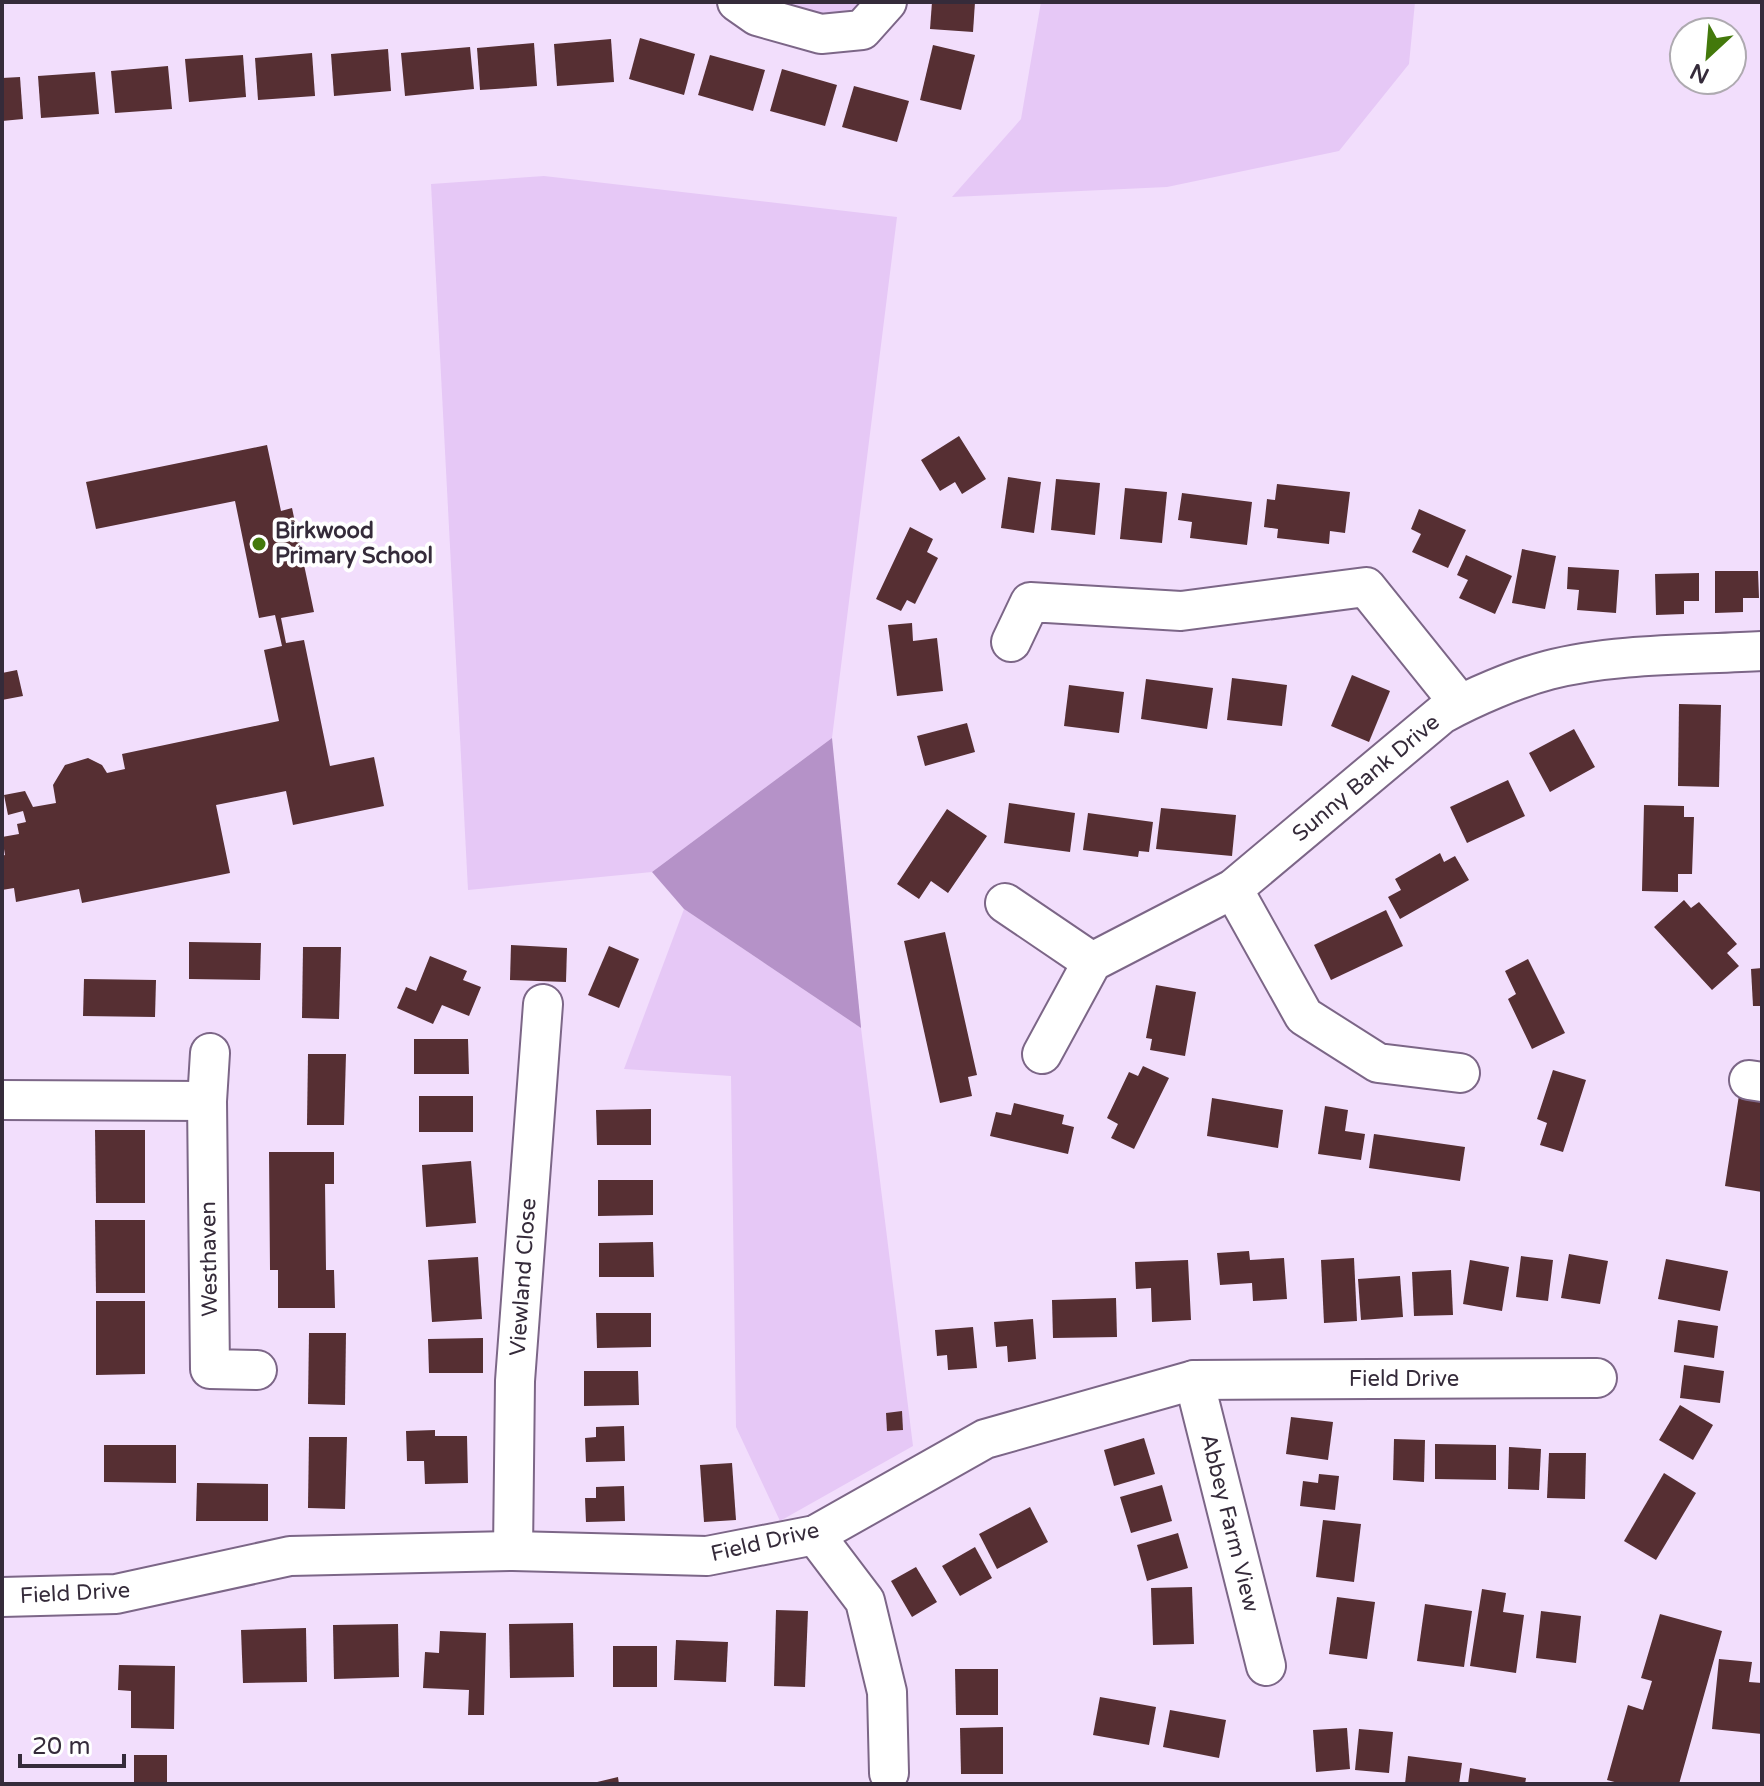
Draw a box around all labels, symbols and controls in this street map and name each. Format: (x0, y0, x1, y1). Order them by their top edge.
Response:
north arrow (1668, 16, 1748, 96)
text: N (1686, 58, 1713, 89)
place label: Birkwood Primary School (275, 518, 433, 569)
marker: Birkwood Primary School (250, 535, 268, 553)
street label: Sunny Bank Drive (1287, 709, 1445, 847)
street label: Viewland Close (505, 1197, 541, 1357)
street label: Westhaven (195, 1201, 223, 1317)
street label: Field Drive (1349, 1366, 1459, 1392)
street label: Abbey Farm View (1195, 1431, 1265, 1615)
street label: Field Drive (708, 1517, 822, 1567)
street label: Field Drive (19, 1577, 131, 1609)
scale bar (20, 1718, 124, 1768)
text: 20 m (32, 1732, 90, 1761)

